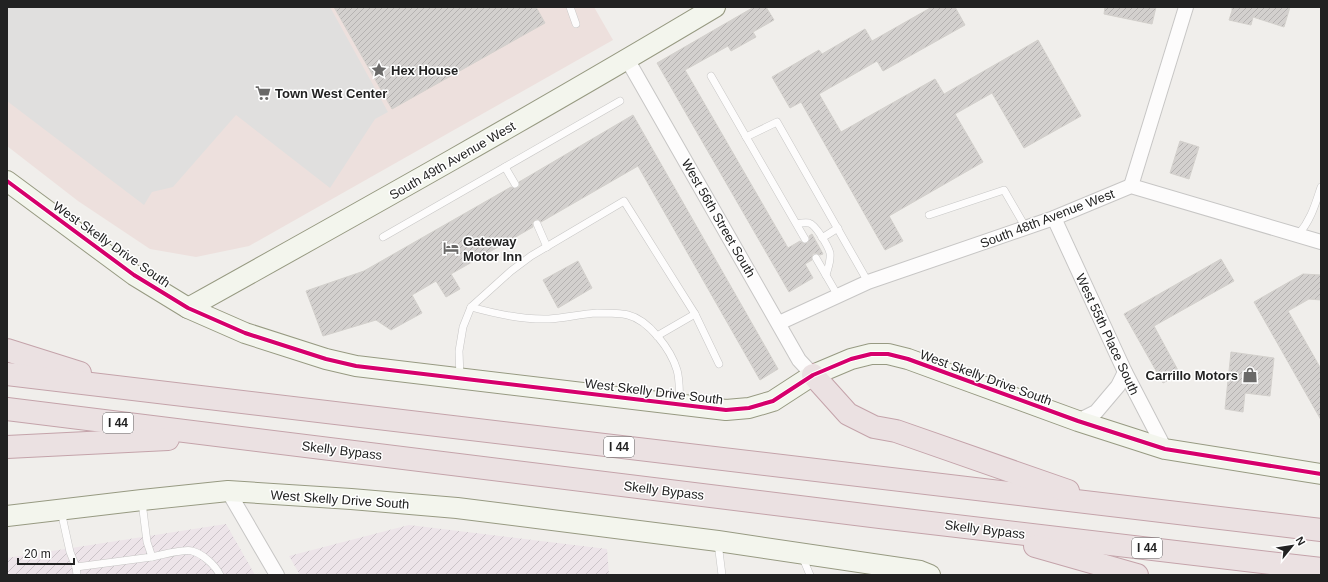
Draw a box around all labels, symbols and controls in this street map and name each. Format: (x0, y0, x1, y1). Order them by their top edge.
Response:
place icon: Hex House (370, 61, 388, 79)
place label: Hex House (391, 63, 458, 78)
supermarket icon: Town West Center (254, 84, 272, 102)
place label: Town West Center (275, 86, 387, 101)
street label: South 49th Avenue West (387, 118, 518, 203)
street label: West 56th Street South (679, 156, 759, 280)
street label: South 48th Avenue West (978, 186, 1117, 251)
street label: West Skelly Drive South (50, 198, 173, 290)
place label: Gateway Motor Inn (463, 234, 522, 264)
hotel icon: Gateway Motor Inn (442, 239, 460, 257)
street label: West 55th Place South (1073, 271, 1142, 397)
street label: West Skelly Drive South (918, 347, 1054, 408)
shop icon: Carrillo Motors (1241, 366, 1259, 384)
place label: Carrillo Motors (1146, 368, 1238, 383)
street label: West Skelly Drive South (584, 376, 724, 407)
road number: I 44 (103, 413, 133, 433)
road number: I 44 (604, 437, 634, 457)
street label: Skelly Bypass (301, 438, 384, 463)
street label: Skelly Bypass (623, 478, 706, 503)
street label: West Skelly Drive South (270, 487, 410, 512)
street label: Skelly Bypass (944, 517, 1027, 542)
north arrow (1272, 526, 1312, 566)
text: N (1293, 535, 1308, 547)
road number: I 44 (1132, 538, 1162, 558)
scale bar (18, 540, 74, 566)
text: 20 m (24, 547, 51, 561)

